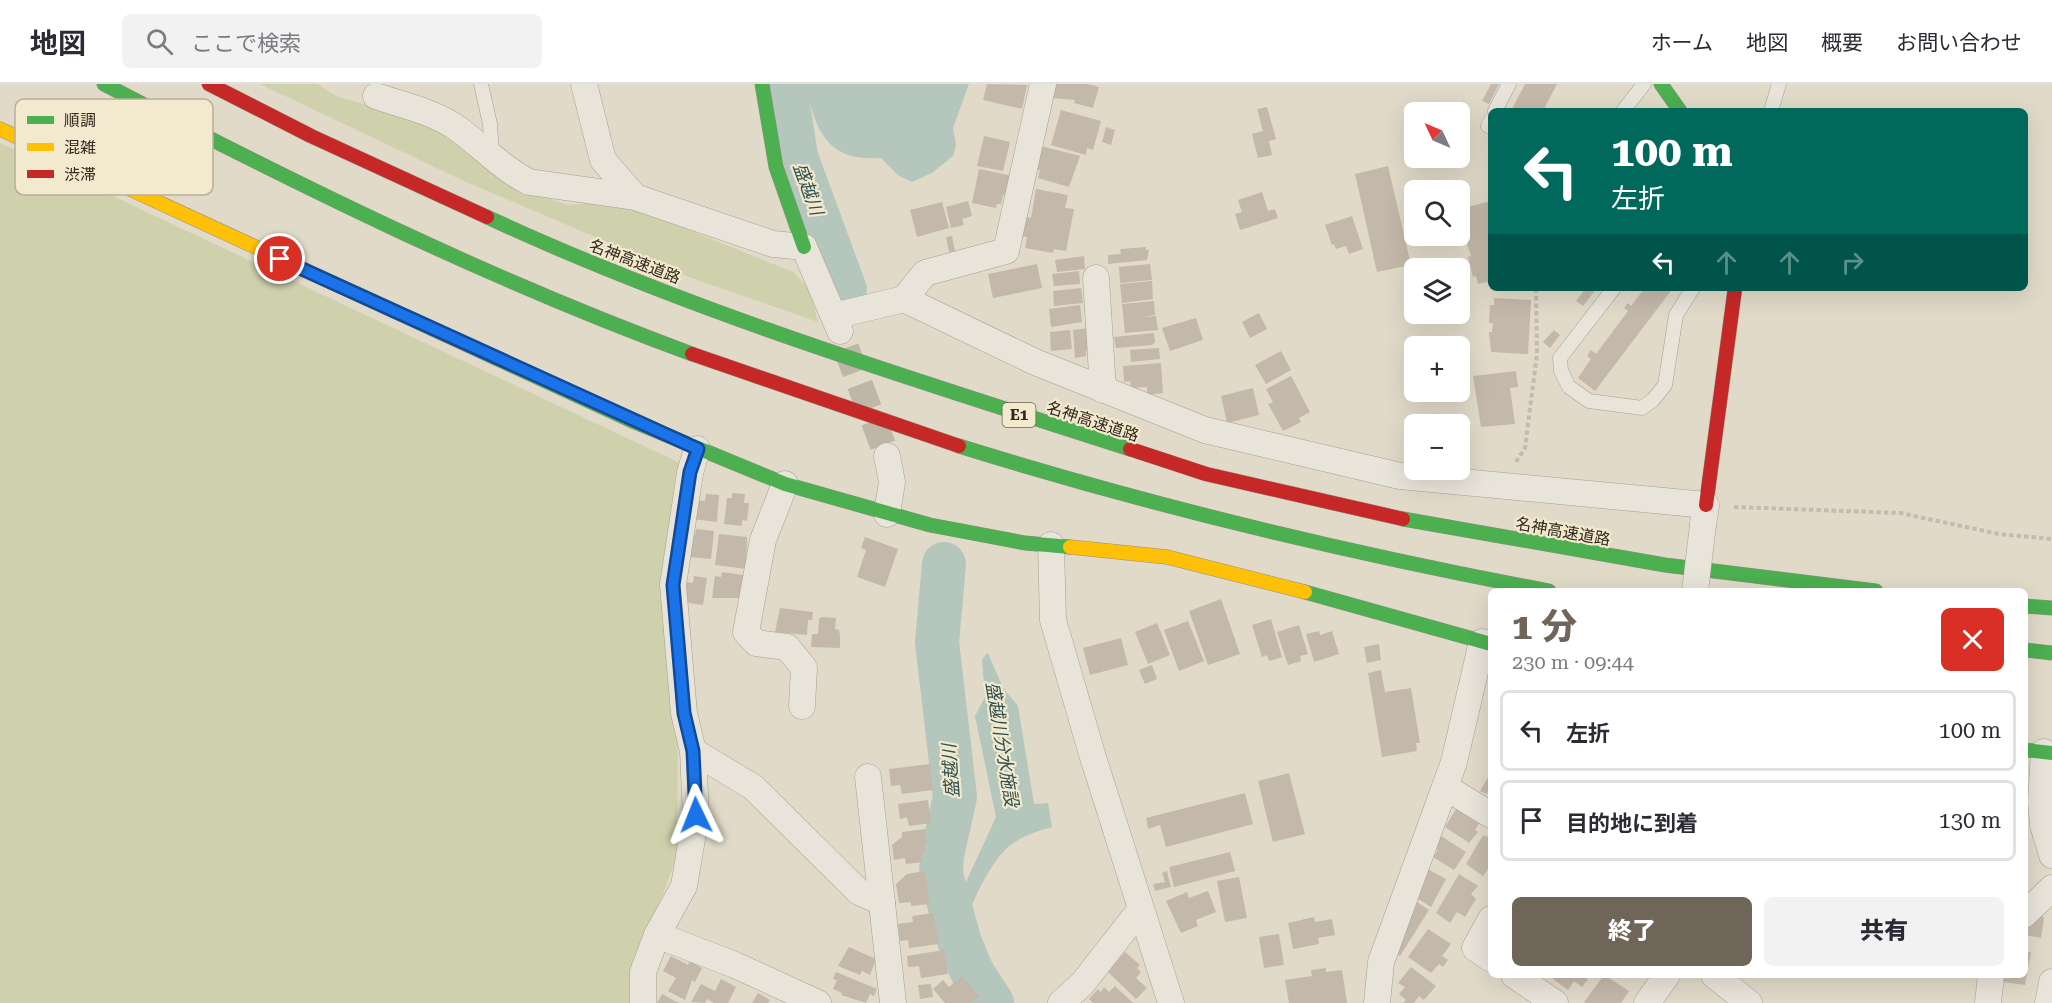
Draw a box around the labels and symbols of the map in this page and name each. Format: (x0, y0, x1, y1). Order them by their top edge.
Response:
legend (15, 99, 213, 195)
north arrow (1404, 102, 1470, 168)
text: 順調 (64, 111, 96, 130)
text: 混雑 (64, 138, 96, 157)
water label: 盛越川 (789, 160, 828, 220)
text: 渋滞 (64, 165, 96, 184)
pin (254, 233, 305, 284)
street label: 名神高速道路 (587, 235, 683, 288)
street label: 名神高速道路 (1044, 398, 1141, 445)
road number: E1 (1002, 403, 1036, 427)
street label: 名神高速道路 (1514, 514, 1612, 549)
water label: 盛越川分水施設 (982, 680, 1023, 811)
water label: 盛越川 (938, 741, 963, 799)
position arrow (664, 783, 728, 847)

